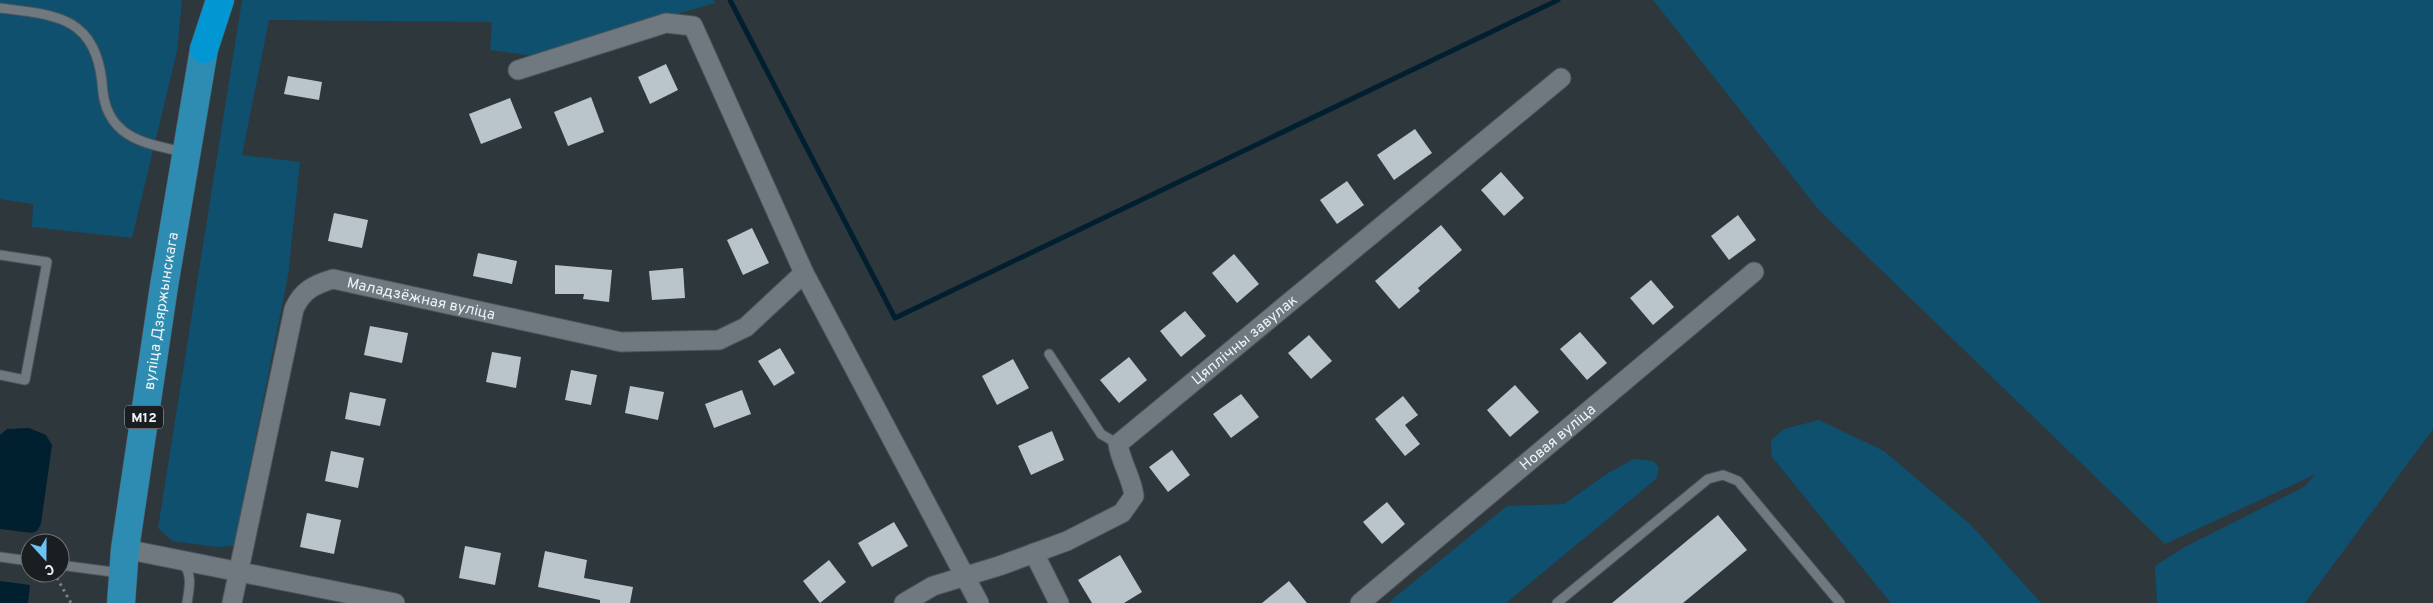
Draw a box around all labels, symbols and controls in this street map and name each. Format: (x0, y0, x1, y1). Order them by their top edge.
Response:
street label: вуліца Дзяржынскага (141, 231, 184, 391)
street label: Маладзёжная вуліца (345, 274, 497, 325)
street label: Цяплічны завулак (1188, 291, 1302, 390)
street label: Новая вуліца (1516, 401, 1601, 476)
road number: М12 (125, 406, 163, 428)
north arrow (20, 533, 70, 583)
text: С (42, 559, 56, 578)

